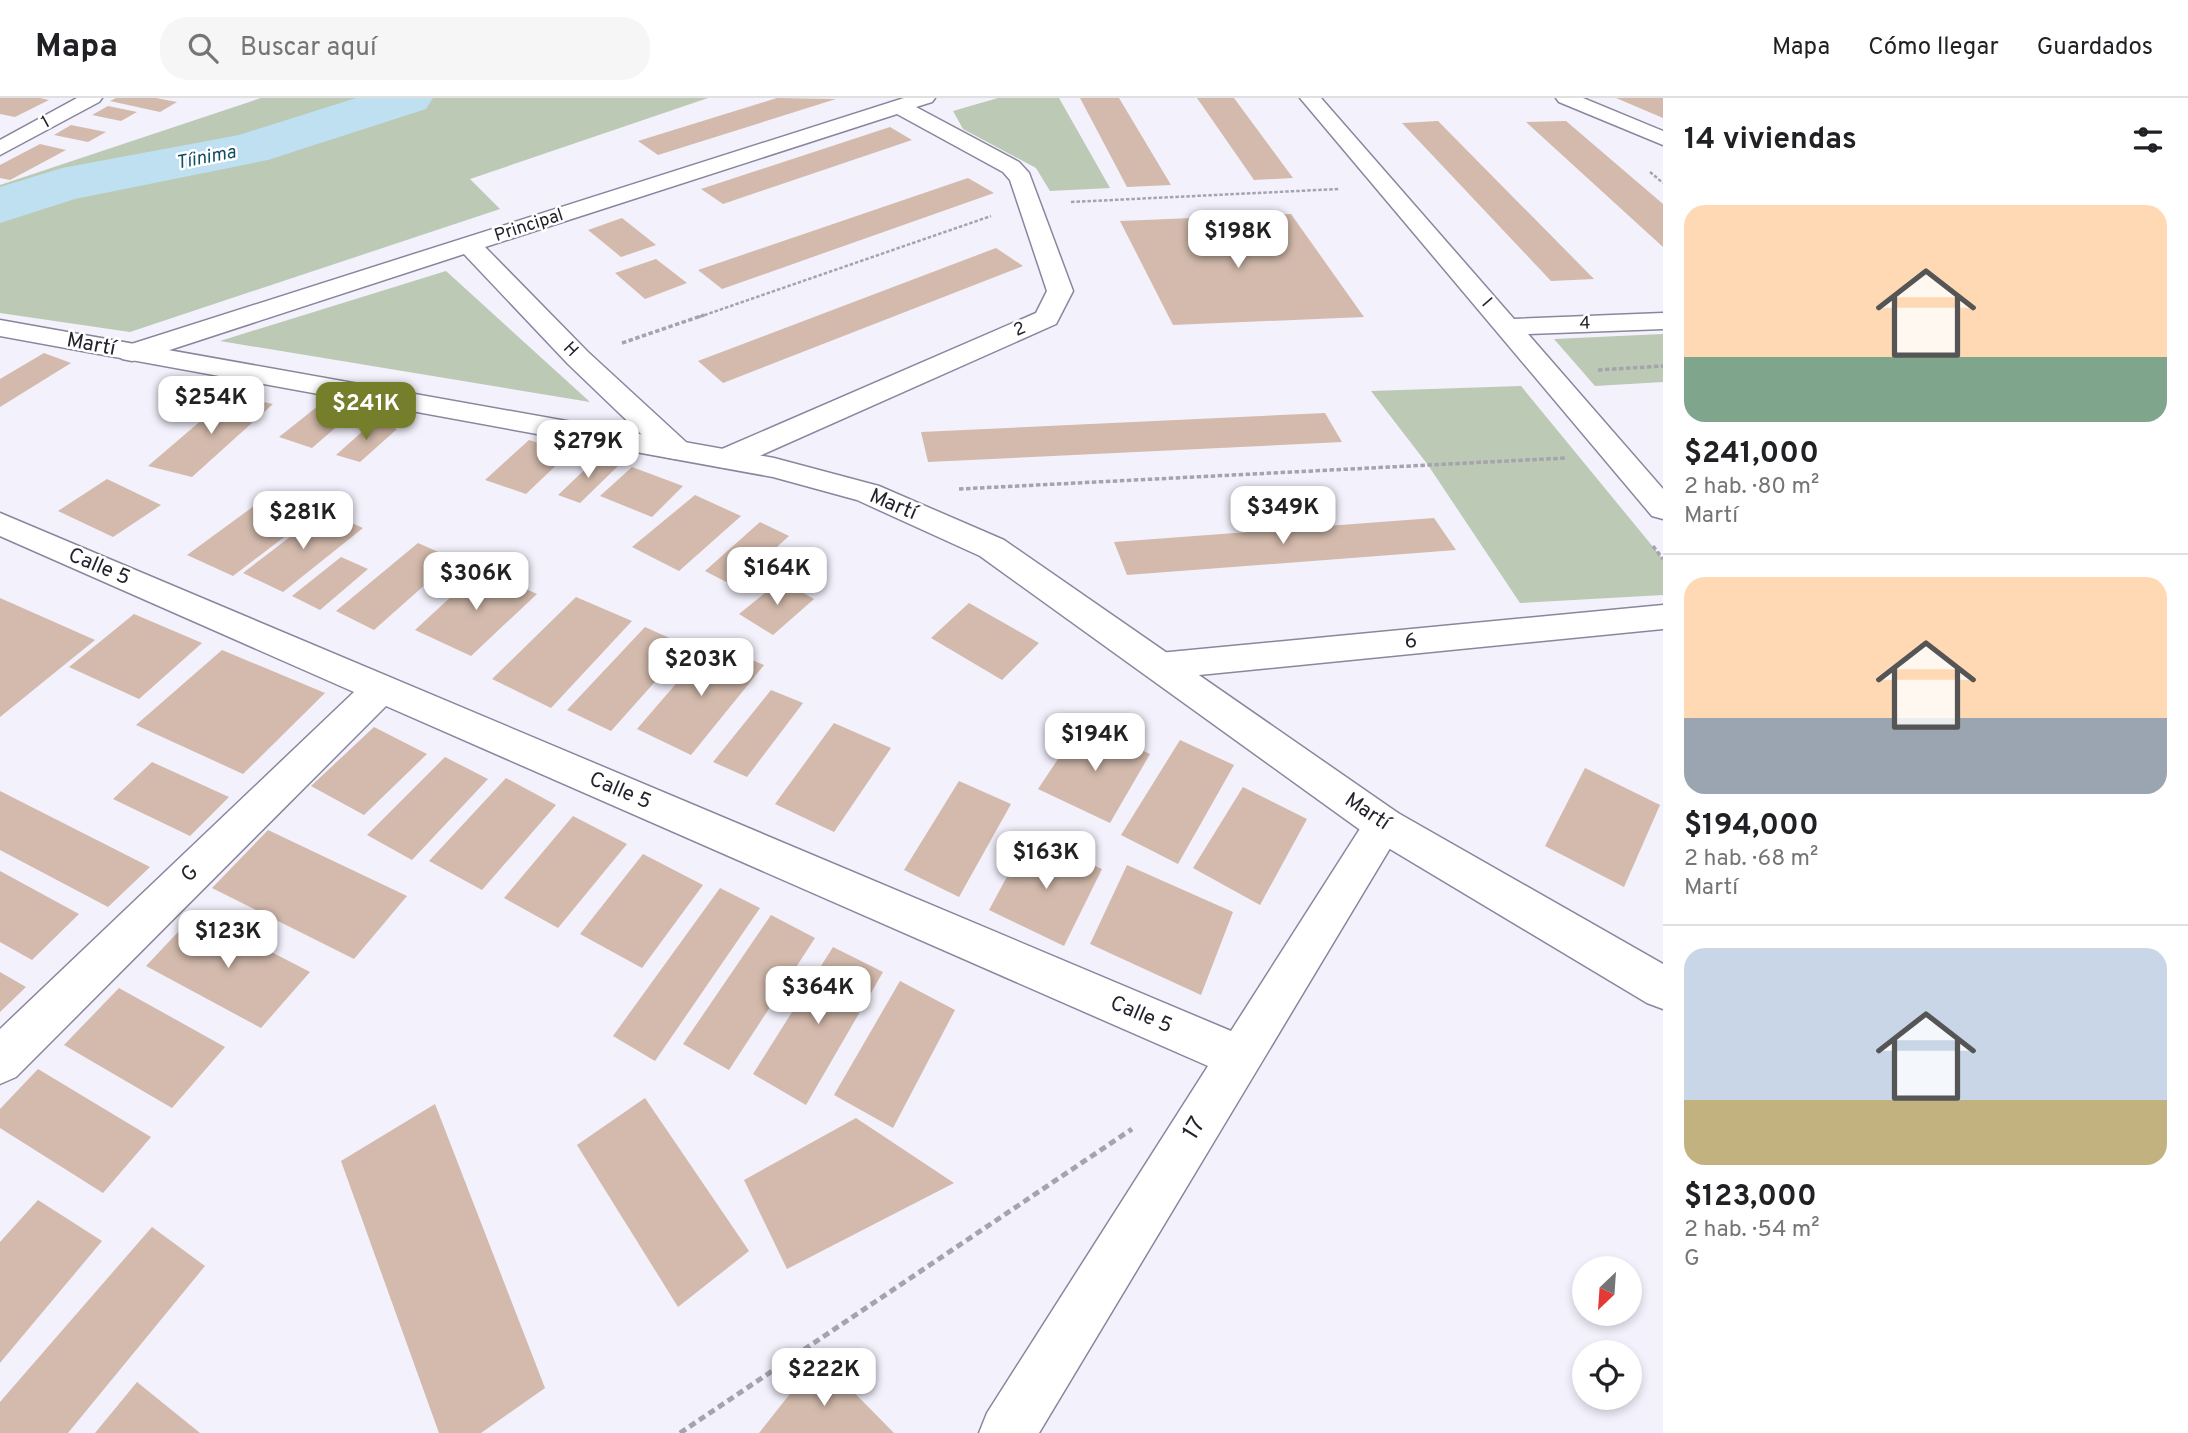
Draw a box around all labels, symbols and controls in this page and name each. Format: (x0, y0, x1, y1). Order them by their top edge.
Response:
search box (160, 17, 650, 80)
text: Mapa (35, 27, 118, 69)
icon: search (184, 29, 222, 67)
text: Buscar aquí (240, 32, 377, 65)
text: Mapa (1772, 33, 1830, 63)
text: Cómo llegar (1868, 33, 1999, 63)
text: Guardados (2037, 33, 2153, 63)
street label: 1 (37, 111, 55, 135)
icon: filters (2129, 121, 2167, 159)
text: 14 viviendas (1684, 122, 1857, 159)
water label: Tíinima (174, 140, 238, 176)
street label: Principal (491, 204, 567, 248)
pin: $198K (1189, 211, 1287, 270)
text: $198K (1204, 218, 1272, 247)
icon: home (1863, 250, 1989, 376)
street label: I (1476, 294, 1496, 312)
street label: 4 (1579, 312, 1591, 336)
street label: 2 (1010, 317, 1030, 343)
street label: Martí (64, 327, 119, 363)
street label: H (557, 337, 583, 363)
pin: $254K (162, 376, 260, 436)
pin: $241K (317, 382, 415, 442)
text: $254K (174, 384, 248, 413)
text: $241K (332, 390, 400, 419)
pin: $279K (539, 420, 637, 480)
text: $279K (553, 428, 623, 457)
text: $241,000 (1684, 436, 1819, 473)
text: 2 hab. · 80 m² (1684, 473, 1819, 502)
street label: Martí (865, 483, 923, 528)
pin: $349K (1234, 486, 1332, 546)
pin: $281K (254, 491, 352, 551)
text: $349K (1247, 494, 1319, 523)
text: $281K (269, 499, 337, 528)
text: Martí (1684, 502, 1738, 531)
street label: Calle 5 (64, 542, 134, 592)
pin: $164K (728, 547, 826, 607)
pin: $306K (427, 552, 525, 612)
text: $164K (743, 555, 811, 584)
text: $306K (440, 560, 512, 589)
icon: home (1863, 622, 1989, 748)
street label: 6 (1403, 628, 1419, 656)
pin: $203K (652, 638, 750, 698)
text: $203K (664, 646, 738, 675)
pin: $194K (1046, 714, 1144, 773)
text: $194K (1061, 721, 1129, 750)
street label: Calle 5 (585, 766, 655, 816)
street label: Martí (1339, 787, 1396, 838)
text: $194,000 (1684, 808, 1819, 845)
pin: $163K (997, 832, 1095, 891)
text: $163K (1012, 839, 1080, 868)
text: 2 hab. · 68 m² (1684, 845, 1818, 874)
street label: G (175, 859, 205, 889)
text: Martí (1684, 874, 1738, 903)
pin: $123K (179, 910, 277, 970)
text: $123K (194, 918, 262, 947)
pin: $364K (769, 967, 867, 1026)
text: $364K (782, 974, 854, 1003)
street label: Calle 5 (1106, 990, 1176, 1040)
icon: home (1863, 993, 1989, 1119)
street label: 17 (1177, 1112, 1213, 1146)
text: $123,000 (1684, 1179, 1817, 1216)
text: 2 hab. · 54 m² (1684, 1216, 1820, 1245)
text: G (1684, 1245, 1700, 1274)
north arrow (1572, 1256, 1642, 1326)
map controls (1572, 1256, 1642, 1410)
button: locate (1572, 1340, 1642, 1410)
pin: $222K (775, 1348, 873, 1408)
text: $222K (788, 1356, 860, 1385)

